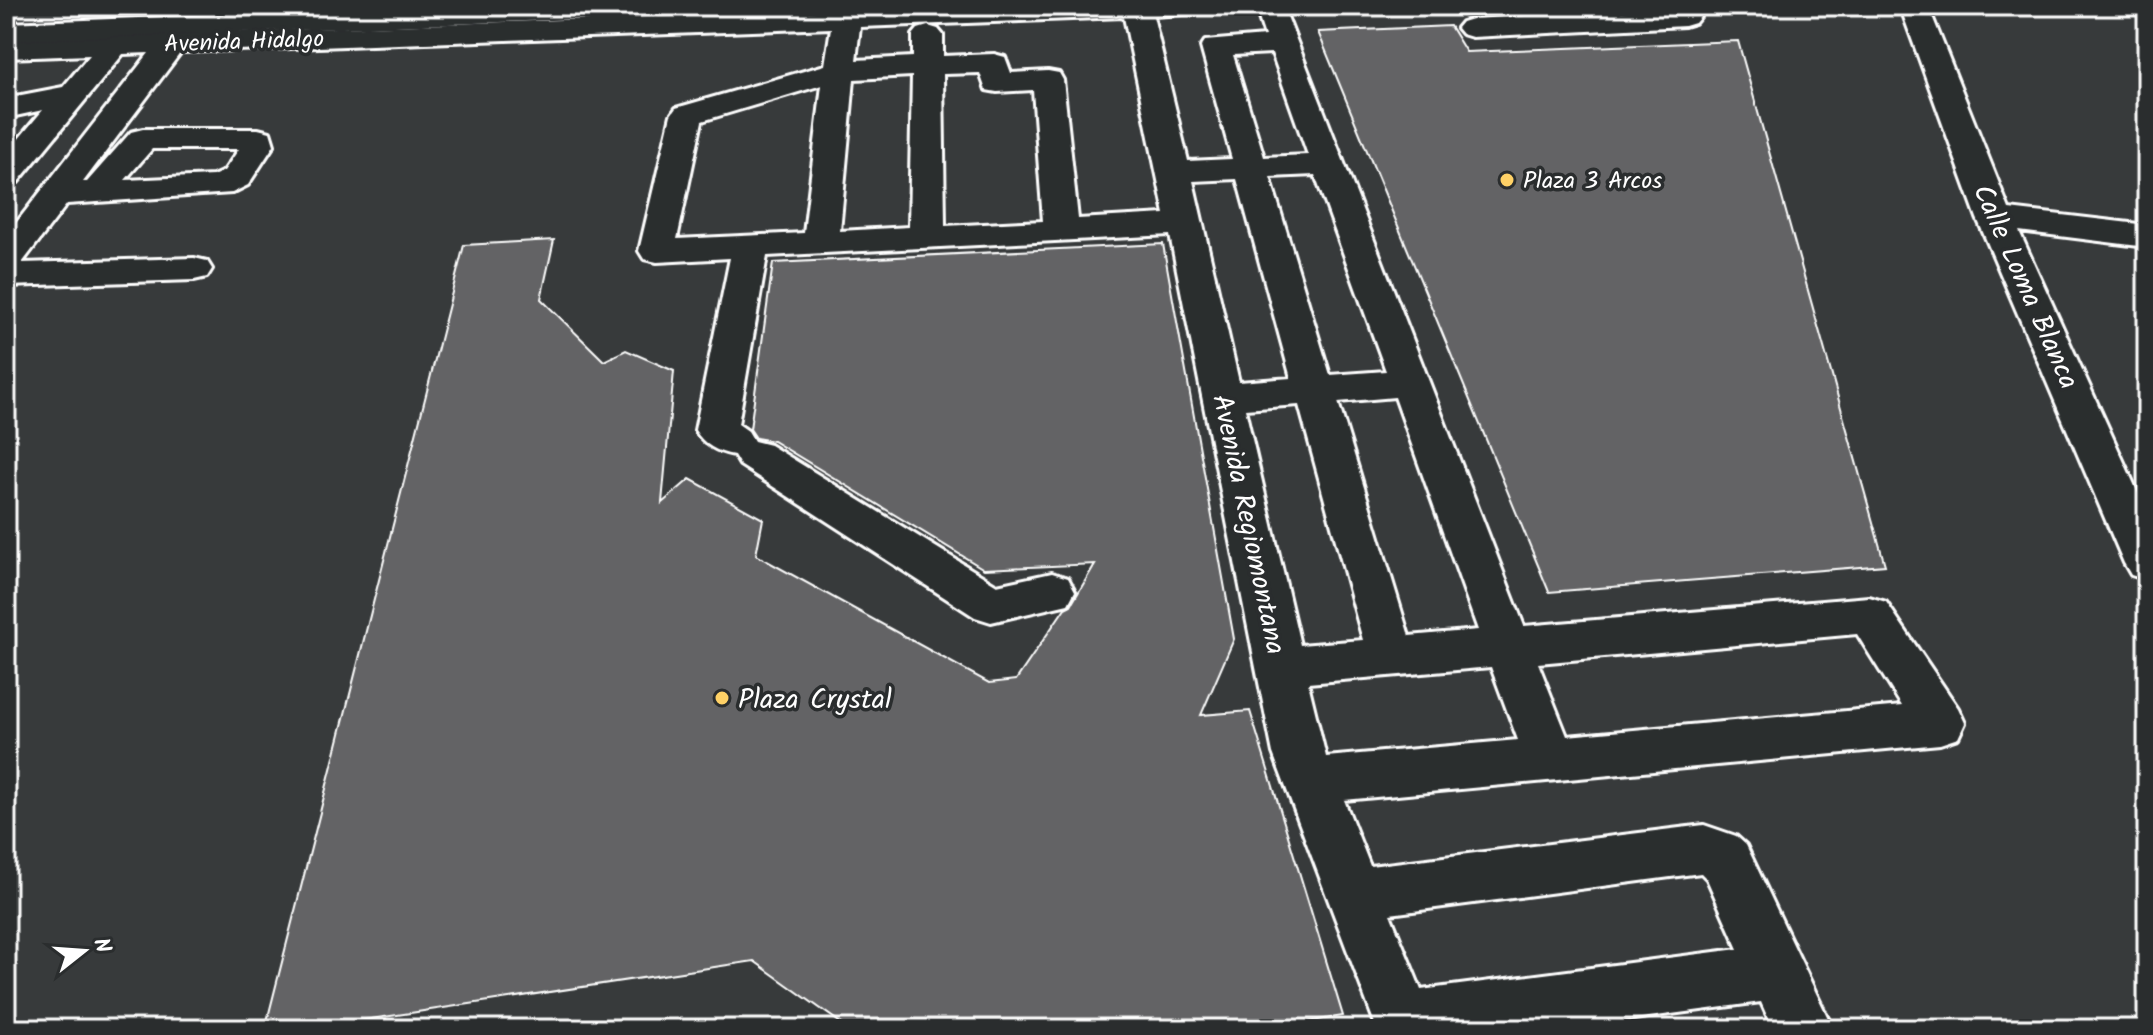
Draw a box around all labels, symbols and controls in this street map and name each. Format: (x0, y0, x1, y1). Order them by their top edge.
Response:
street label: Avenida Hidalgo (163, 20, 325, 65)
place label: Plaza 3 Arcos (1523, 162, 1662, 201)
marker: Plaza 3 Arcos (1498, 171, 1516, 189)
street label: Calle Loma Blanca (1959, 177, 2090, 397)
street label: Avenida Regiomontana (1198, 390, 1297, 659)
place label: Plaza Crystal (738, 678, 892, 723)
marker: Plaza Crystal (713, 689, 731, 707)
north arrow (44, 911, 124, 991)
text: N (82, 934, 120, 958)

